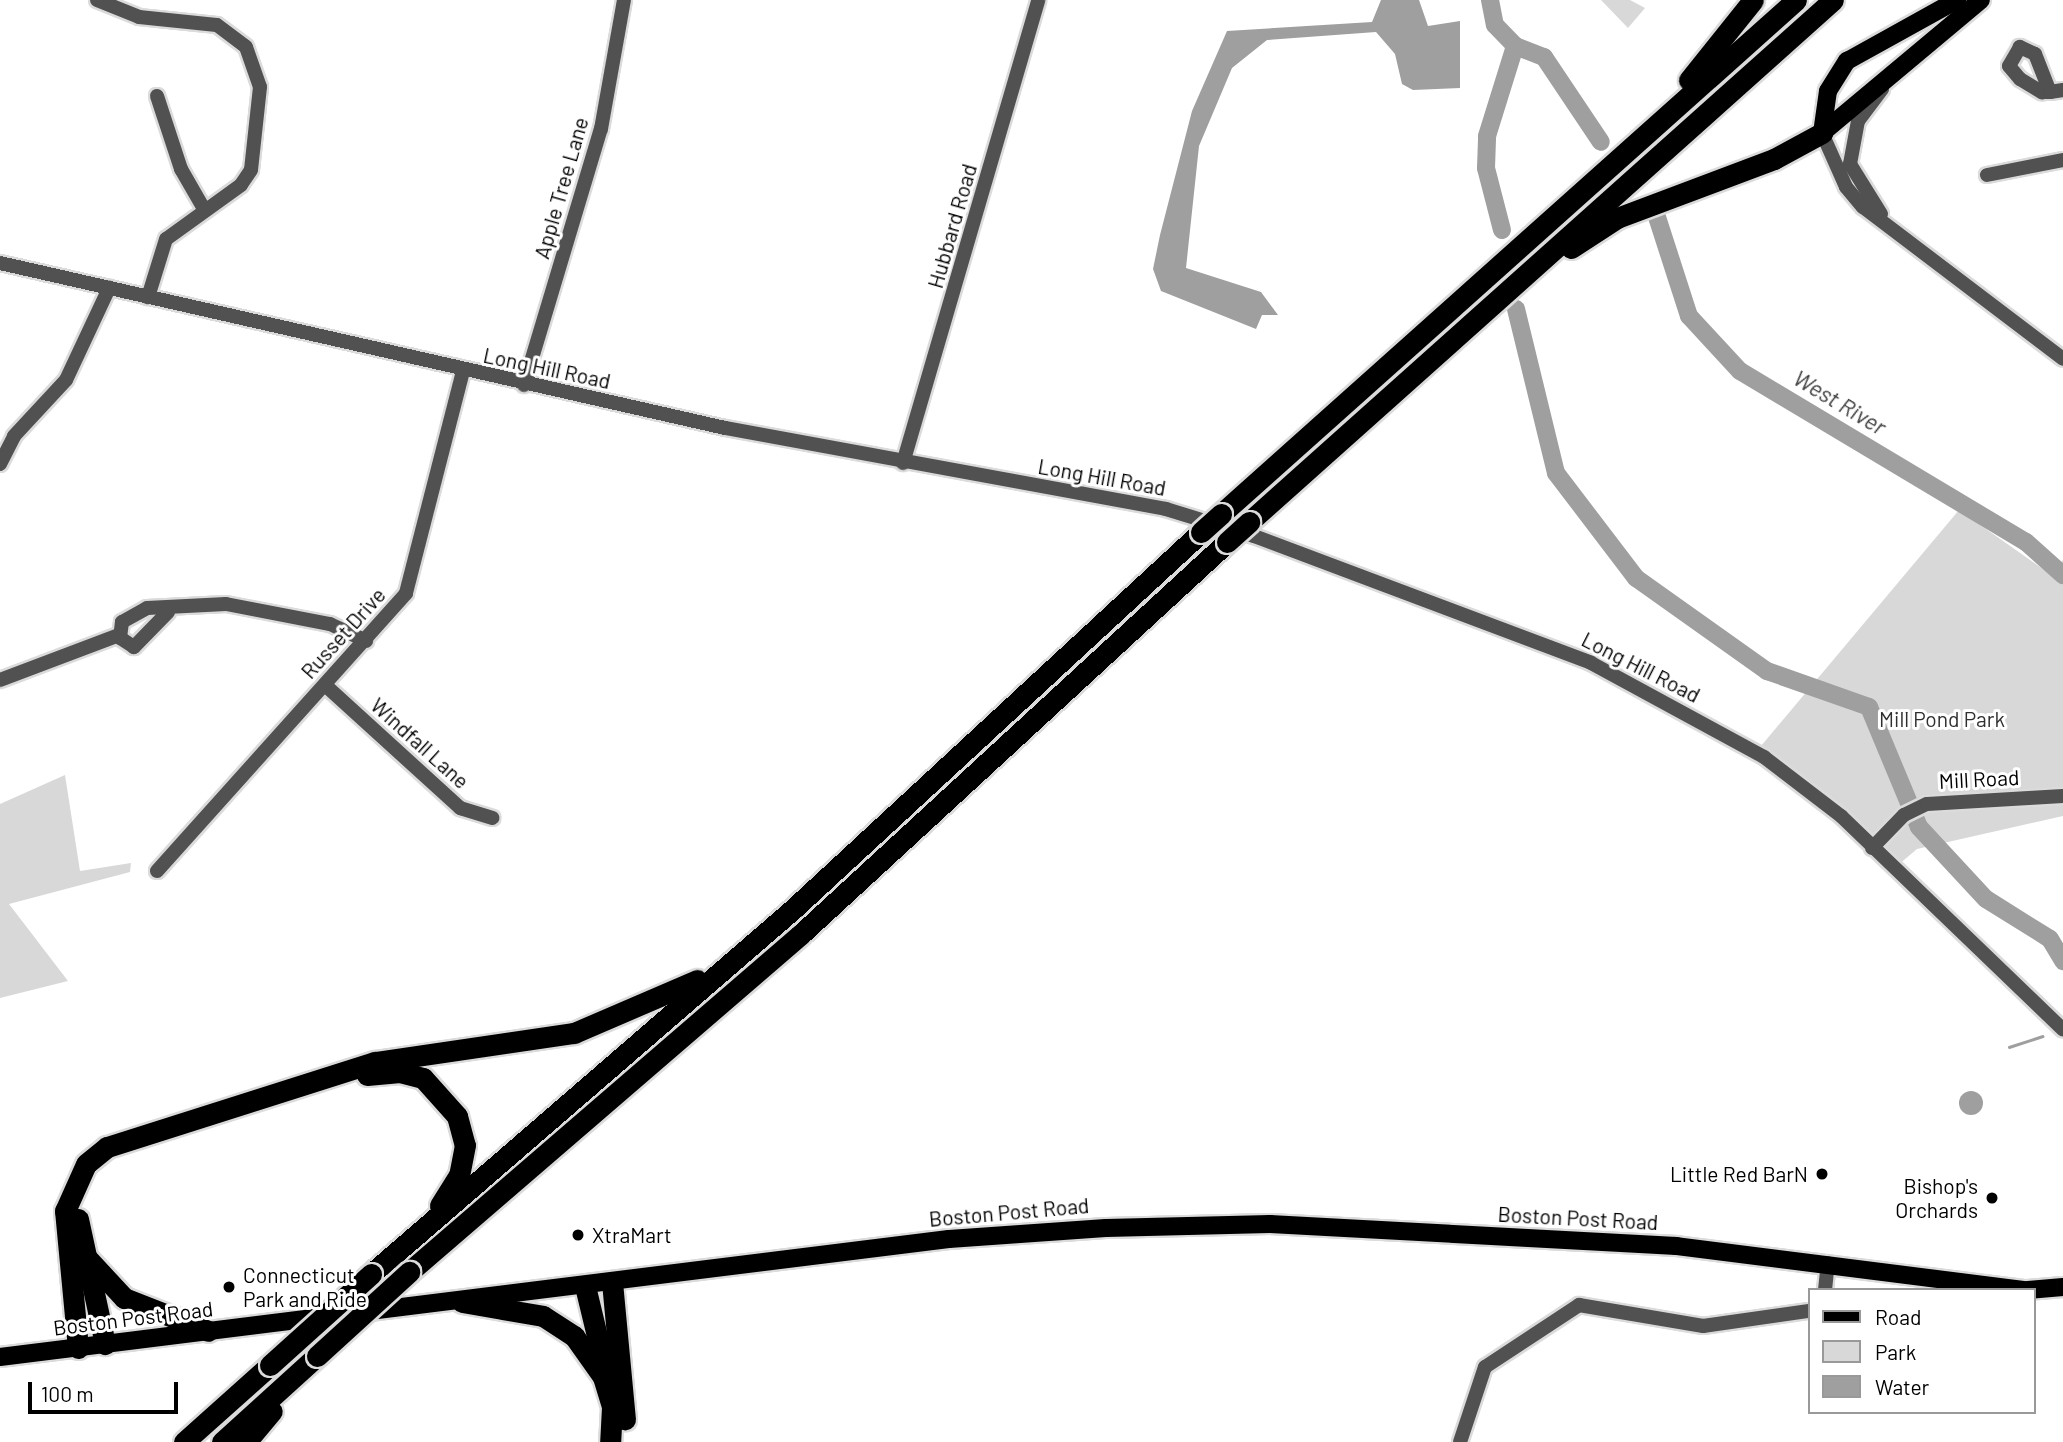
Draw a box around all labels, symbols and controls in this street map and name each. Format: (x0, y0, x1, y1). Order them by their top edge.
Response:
street label: Apple Tree Lane (529, 114, 593, 262)
street label: Hubbard Road (922, 161, 982, 291)
street label: Long Hill Road (481, 342, 613, 394)
water label: West River (1789, 364, 1891, 440)
street label: Long Hill Road (1036, 453, 1168, 501)
street label: Russet Drive (296, 582, 390, 684)
street label: Long Hill Road (1578, 626, 1704, 708)
street label: Windfall Lane (366, 692, 474, 794)
park label: Mill Pond Park (1879, 706, 2005, 732)
street label: Mill Road (1938, 764, 2020, 794)
place label: Little Red BarN (1670, 1161, 1808, 1187)
marker: Little Red BarN (1814, 1166, 1830, 1182)
place label: Bishop's Orchards (1895, 1173, 1978, 1223)
marker: Bishop's Orchards (1984, 1190, 2000, 1206)
street label: Boston Post Road (928, 1192, 1090, 1232)
street label: Boston Post Road (1497, 1201, 1659, 1235)
place label: XtraMart (592, 1222, 672, 1248)
marker: XtraMart (570, 1227, 586, 1243)
place label: Connecticut Park and Ride (243, 1262, 367, 1312)
marker: Connecticut Park and Ride (221, 1279, 237, 1295)
legend (1808, 1288, 2035, 1414)
street label: Boston Post Road (52, 1296, 214, 1340)
text: Road (1875, 1304, 1921, 1329)
text: Park (1875, 1339, 1916, 1364)
scale bar (32, 1368, 182, 1412)
text: Water (1875, 1374, 1929, 1399)
text: 100 m (41, 1381, 94, 1406)

